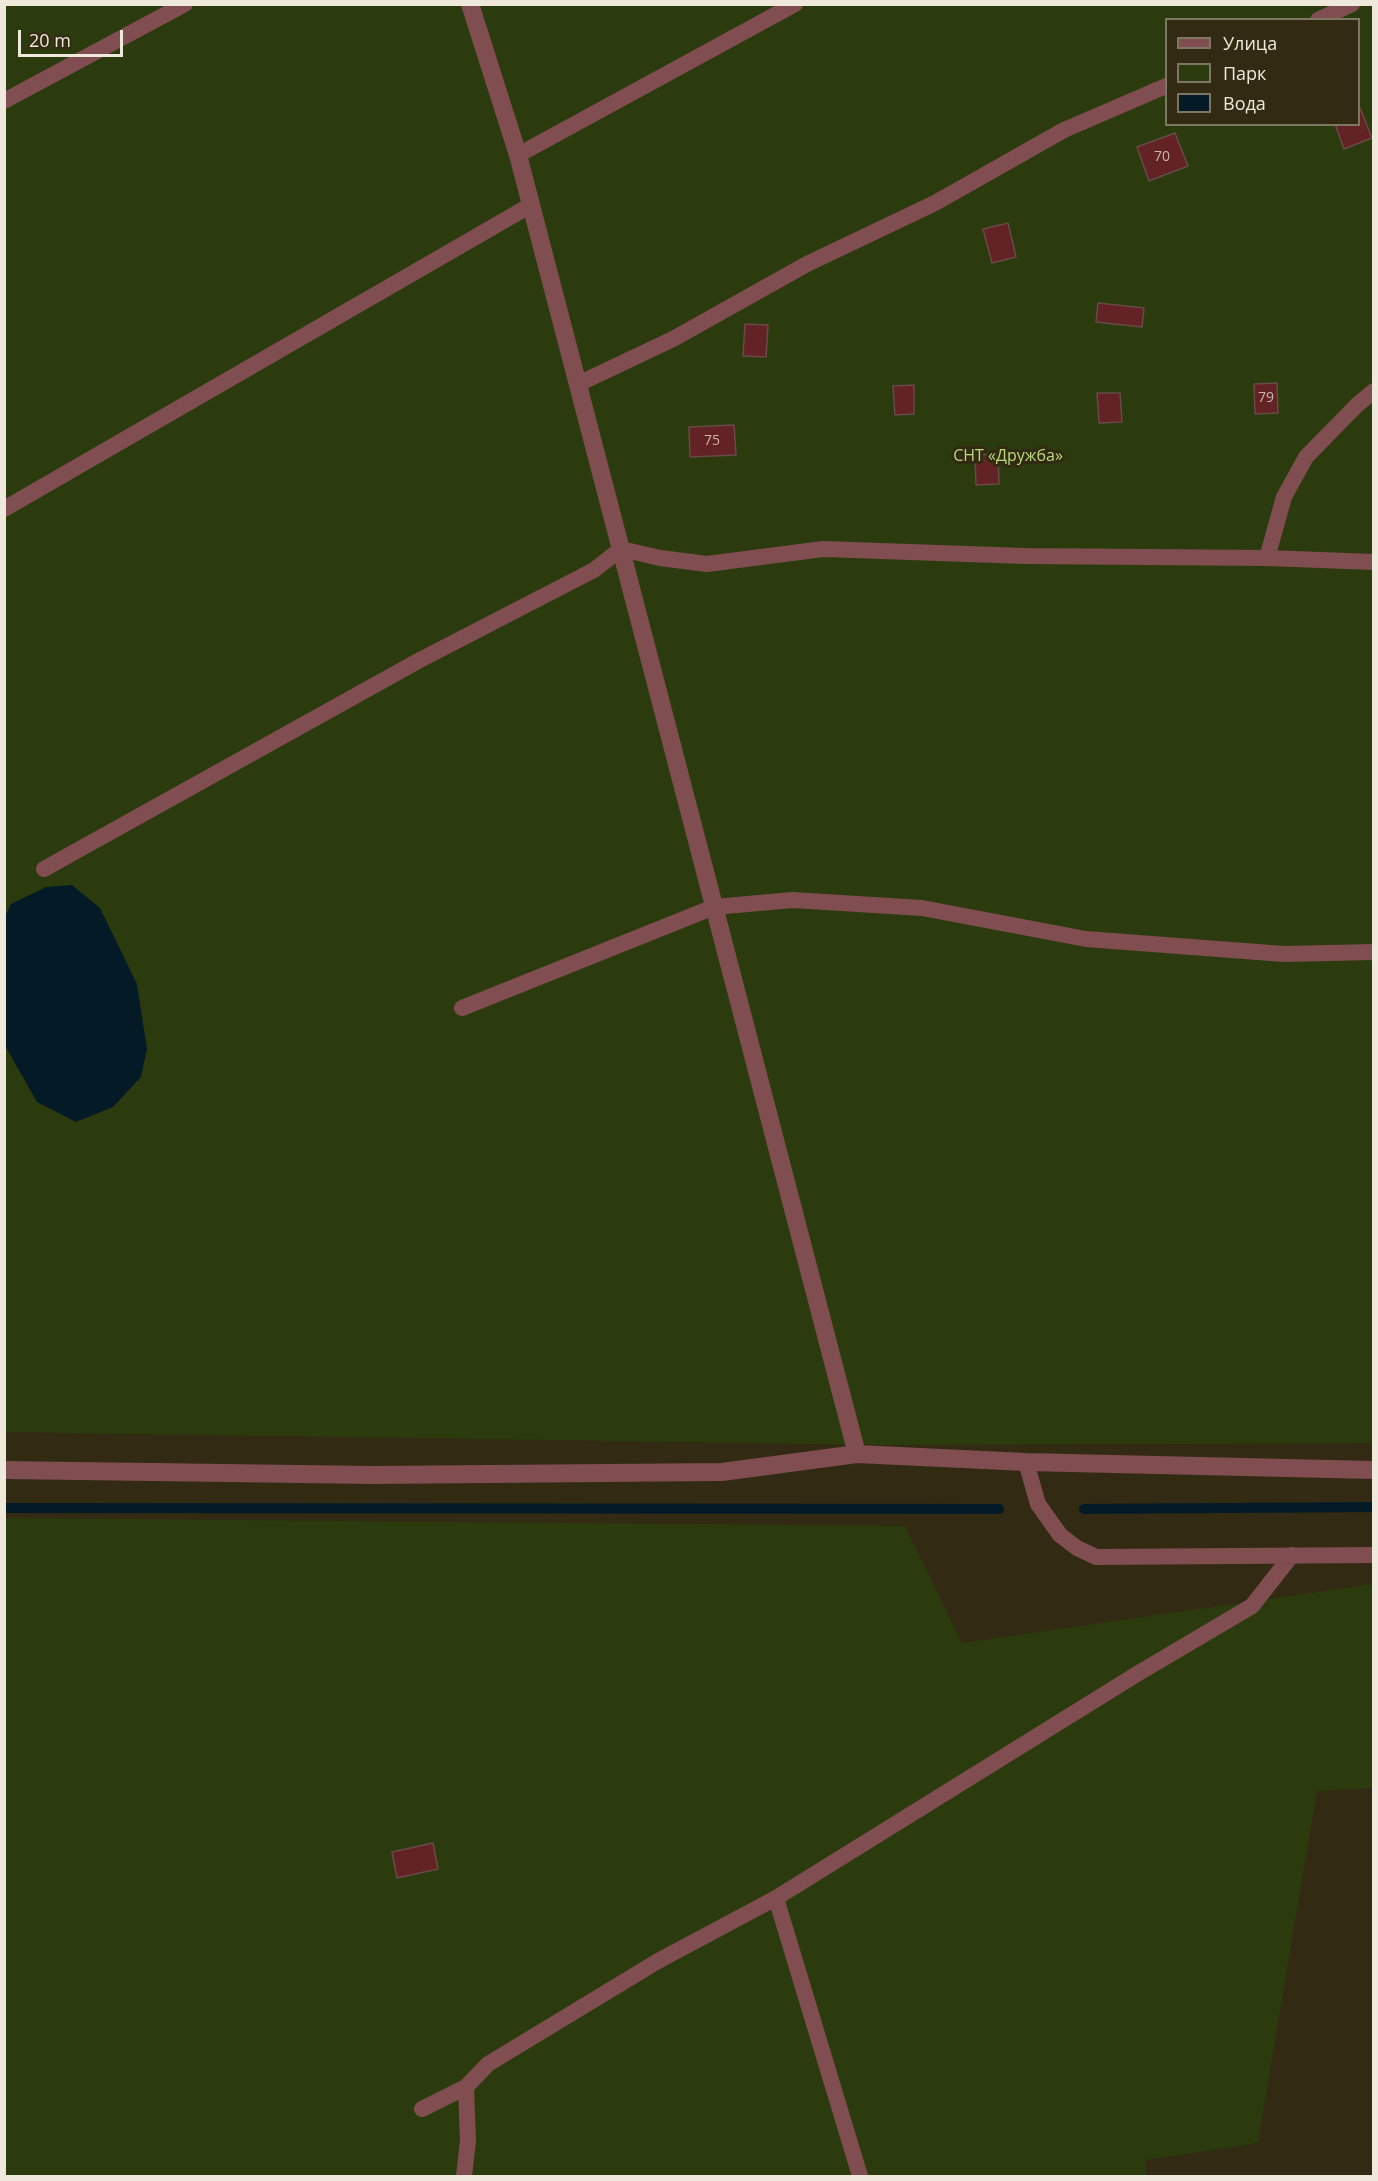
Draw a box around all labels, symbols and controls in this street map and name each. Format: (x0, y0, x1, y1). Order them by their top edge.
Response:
scale bar (21, 18, 126, 56)
legend (1165, 18, 1360, 126)
text: 20 m (29, 28, 71, 52)
text: Улица (1223, 31, 1277, 55)
text: Парк (1223, 61, 1266, 85)
text: Вода (1223, 91, 1266, 115)
house number: 70 (1154, 149, 1170, 165)
house number: 79 (1258, 390, 1274, 406)
house number: 75 (704, 433, 720, 449)
park label: СНТ «Дружба» (953, 446, 1063, 466)

